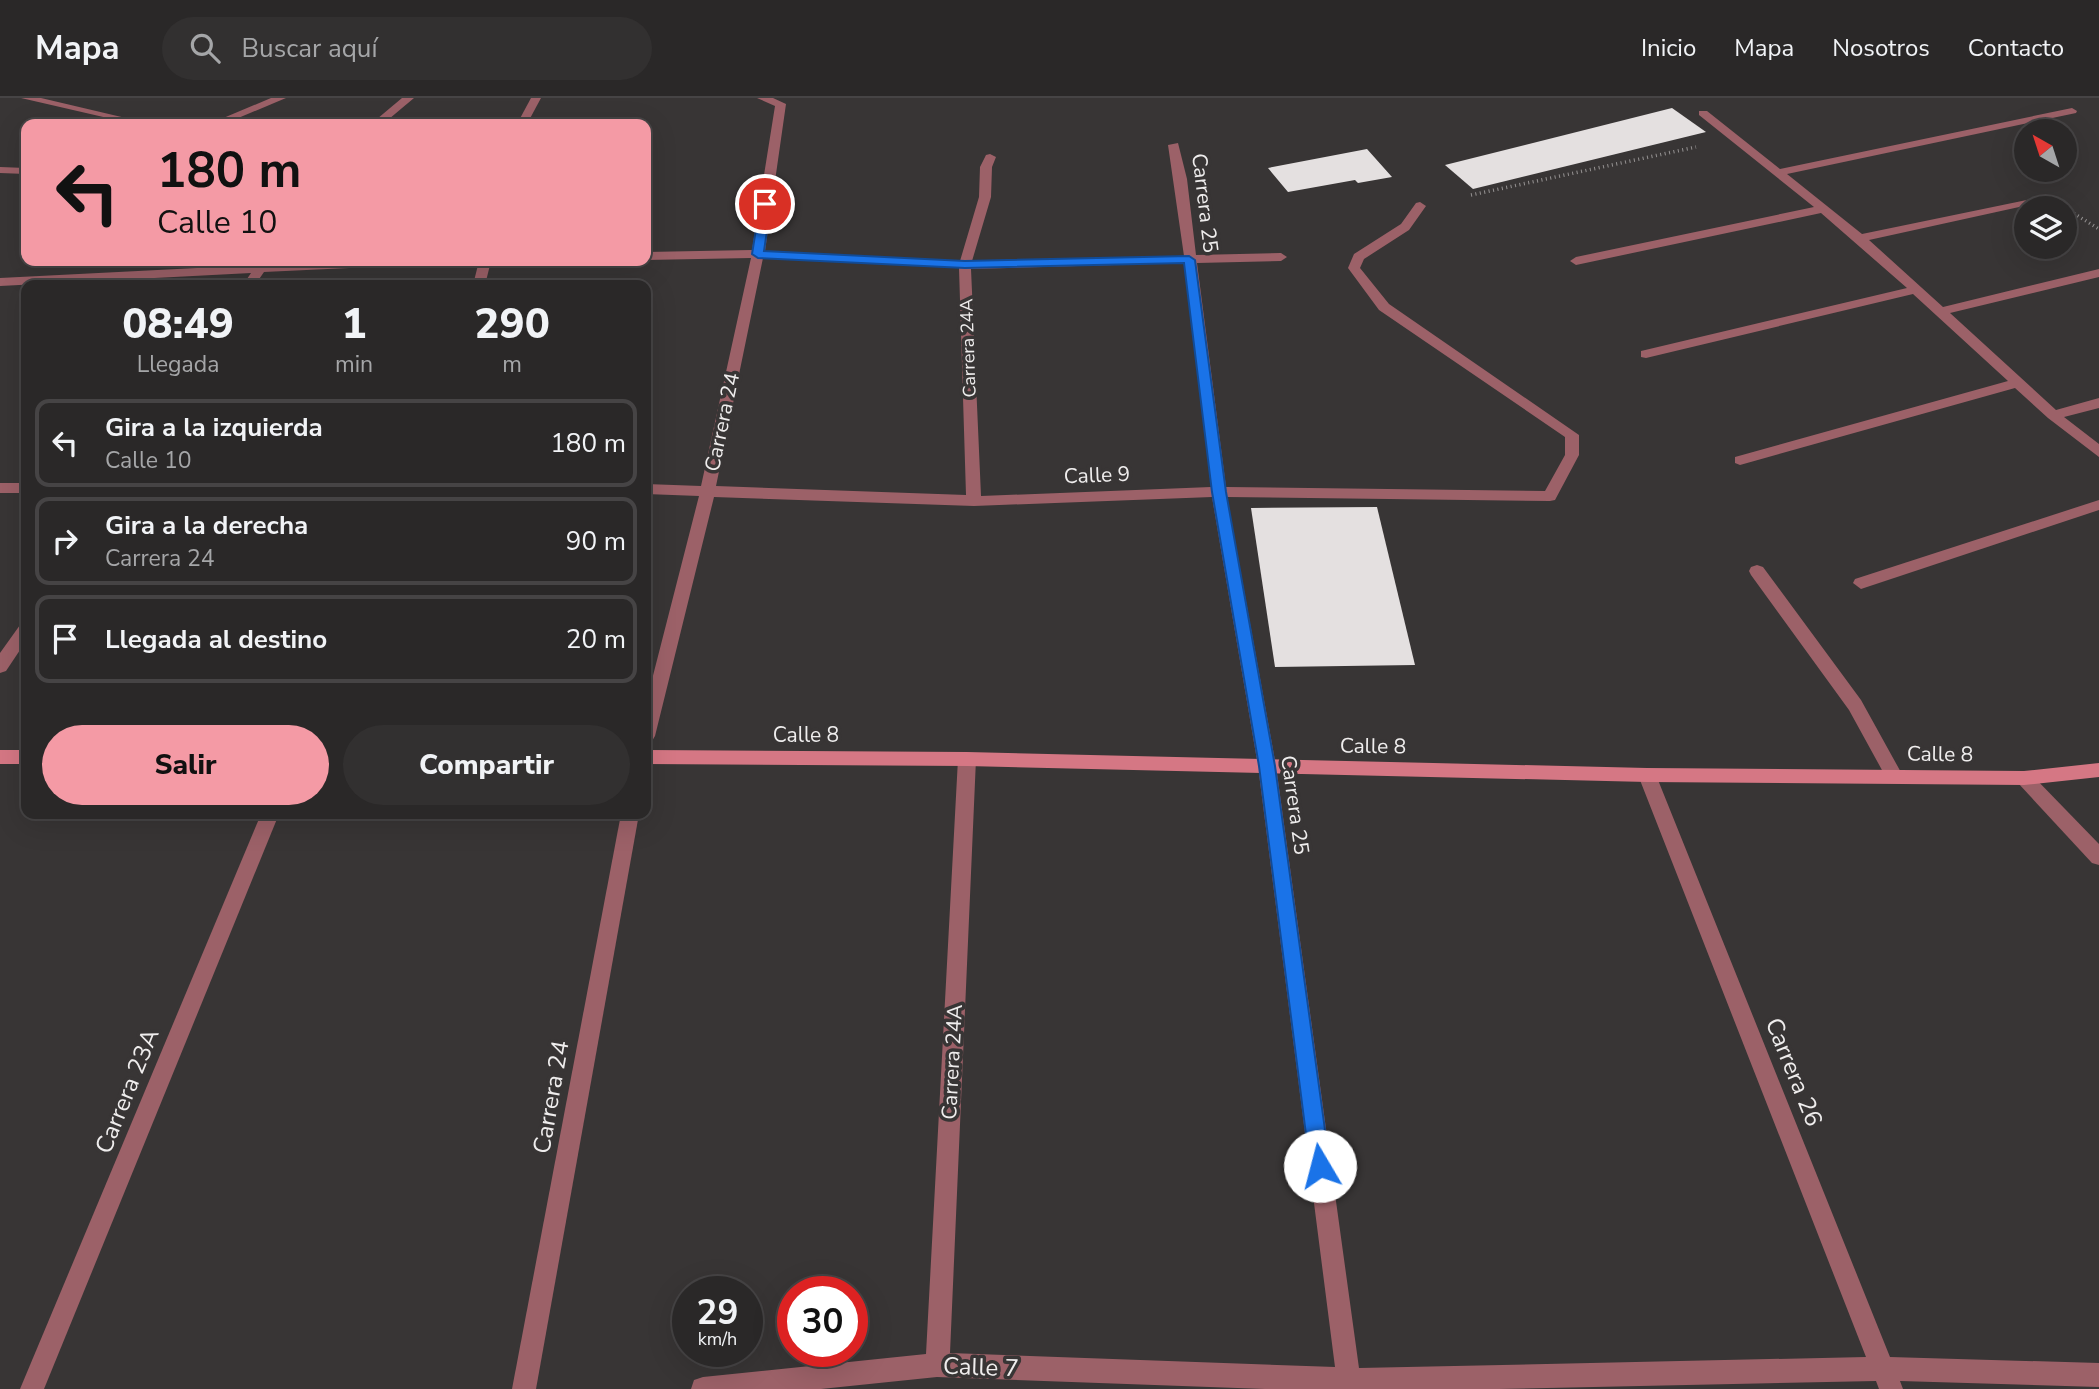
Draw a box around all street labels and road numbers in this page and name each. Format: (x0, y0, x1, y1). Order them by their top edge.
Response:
street label: Carrera 25 (1185, 152, 1225, 254)
street label: Carrera 24A (954, 298, 982, 398)
street label: Carrera 24 (698, 370, 746, 474)
street label: Calle 9 (1063, 460, 1131, 490)
street label: Calle 8 (773, 721, 839, 749)
street label: Calle 8 (1340, 731, 1406, 761)
street label: Calle 8 (1907, 739, 1973, 769)
street label: Carrera 25 (1274, 753, 1316, 857)
street label: Carrera 24A (935, 1004, 969, 1120)
street label: Carrera 26 (1758, 1013, 1830, 1131)
street label: Carrera 23A (87, 1023, 167, 1158)
street label: Carrera 24 (525, 1038, 577, 1156)
street label: Calle 7 (943, 1350, 1019, 1384)

